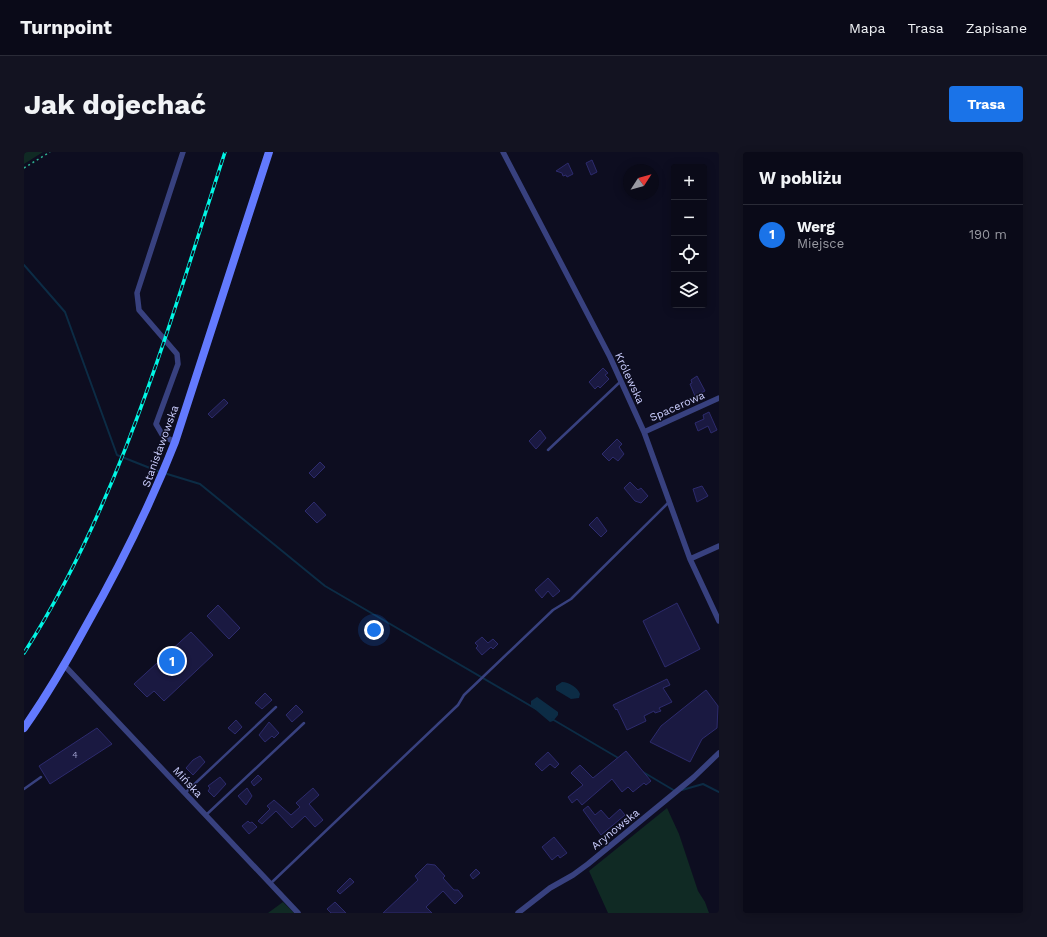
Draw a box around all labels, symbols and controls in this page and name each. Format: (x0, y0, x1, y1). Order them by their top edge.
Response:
text: Turnpoint (20, 16, 112, 39)
text: Mapa (849, 20, 885, 36)
text: Trasa (907, 20, 944, 36)
text: Zapisane (966, 20, 1027, 36)
button: Trasa (949, 86, 1023, 122)
text: Jak dojechać (24, 88, 206, 121)
north arrow (623, 164, 659, 200)
map controls (671, 164, 707, 308)
button: + (671, 164, 707, 200)
text: W pobliżu (759, 168, 842, 188)
button: − (671, 200, 707, 236)
text: Werg (797, 218, 835, 236)
text: 1 (769, 227, 775, 242)
text: 190 m (969, 227, 1007, 242)
button: locate (671, 236, 707, 272)
text: Miejsce (797, 236, 844, 251)
button: layers (671, 272, 707, 308)
street label: Królewska (612, 351, 647, 406)
street label: Spacerowa (648, 389, 707, 424)
street label: Stanisławowska (140, 403, 181, 489)
your location (364, 620, 384, 640)
pin: 1 (159, 646, 185, 676)
house number: 4 (72, 750, 78, 760)
street label: Mińska (170, 764, 205, 800)
street label: Arynowska (589, 806, 642, 853)

